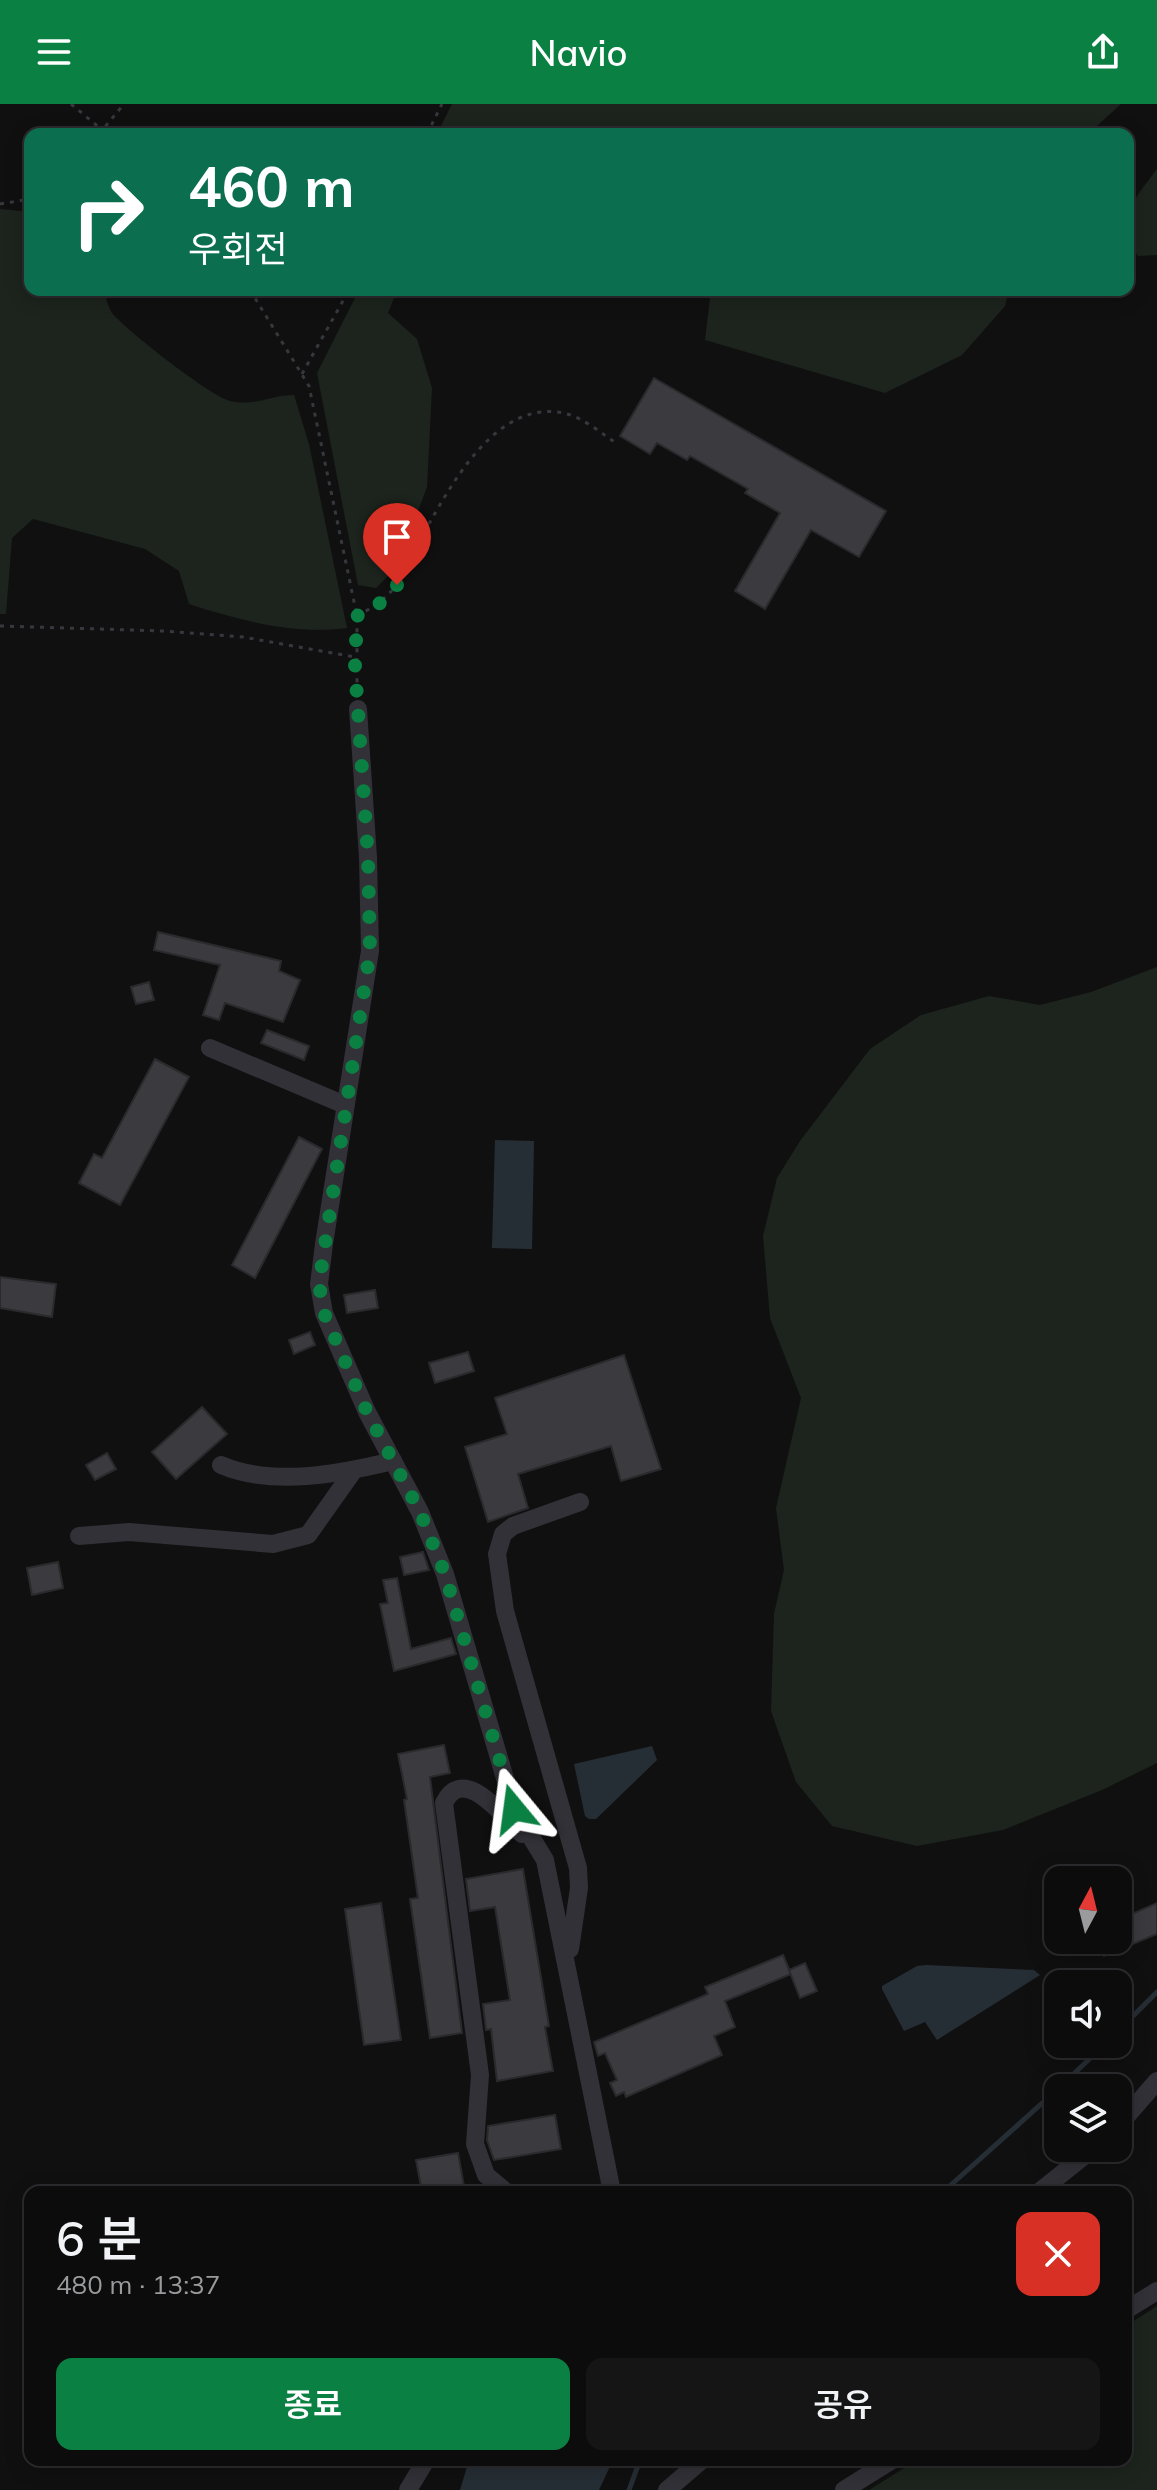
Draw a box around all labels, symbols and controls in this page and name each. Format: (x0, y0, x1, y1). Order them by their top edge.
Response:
icon: menu (32, 30, 76, 74)
text: Navio (530, 30, 627, 75)
icon: share (1081, 30, 1125, 74)
text: 460 m (188, 151, 355, 221)
icon: right (56, 160, 160, 264)
text: 우회전 (188, 226, 287, 271)
pin (363, 503, 431, 585)
icon: arrive (375, 515, 419, 559)
position arrow (472, 1767, 556, 1851)
north arrow (1044, 1866, 1132, 1954)
map controls (1044, 1866, 1132, 2162)
button: sound (1044, 1970, 1132, 2058)
button: layers (1044, 2074, 1132, 2162)
text: 6 분 (56, 2208, 142, 2268)
button: close (1016, 2212, 1100, 2296)
text: 480 m · 13:37 (56, 2268, 220, 2301)
button: 종료 (56, 2358, 570, 2450)
button: 공유 (586, 2358, 1100, 2450)

